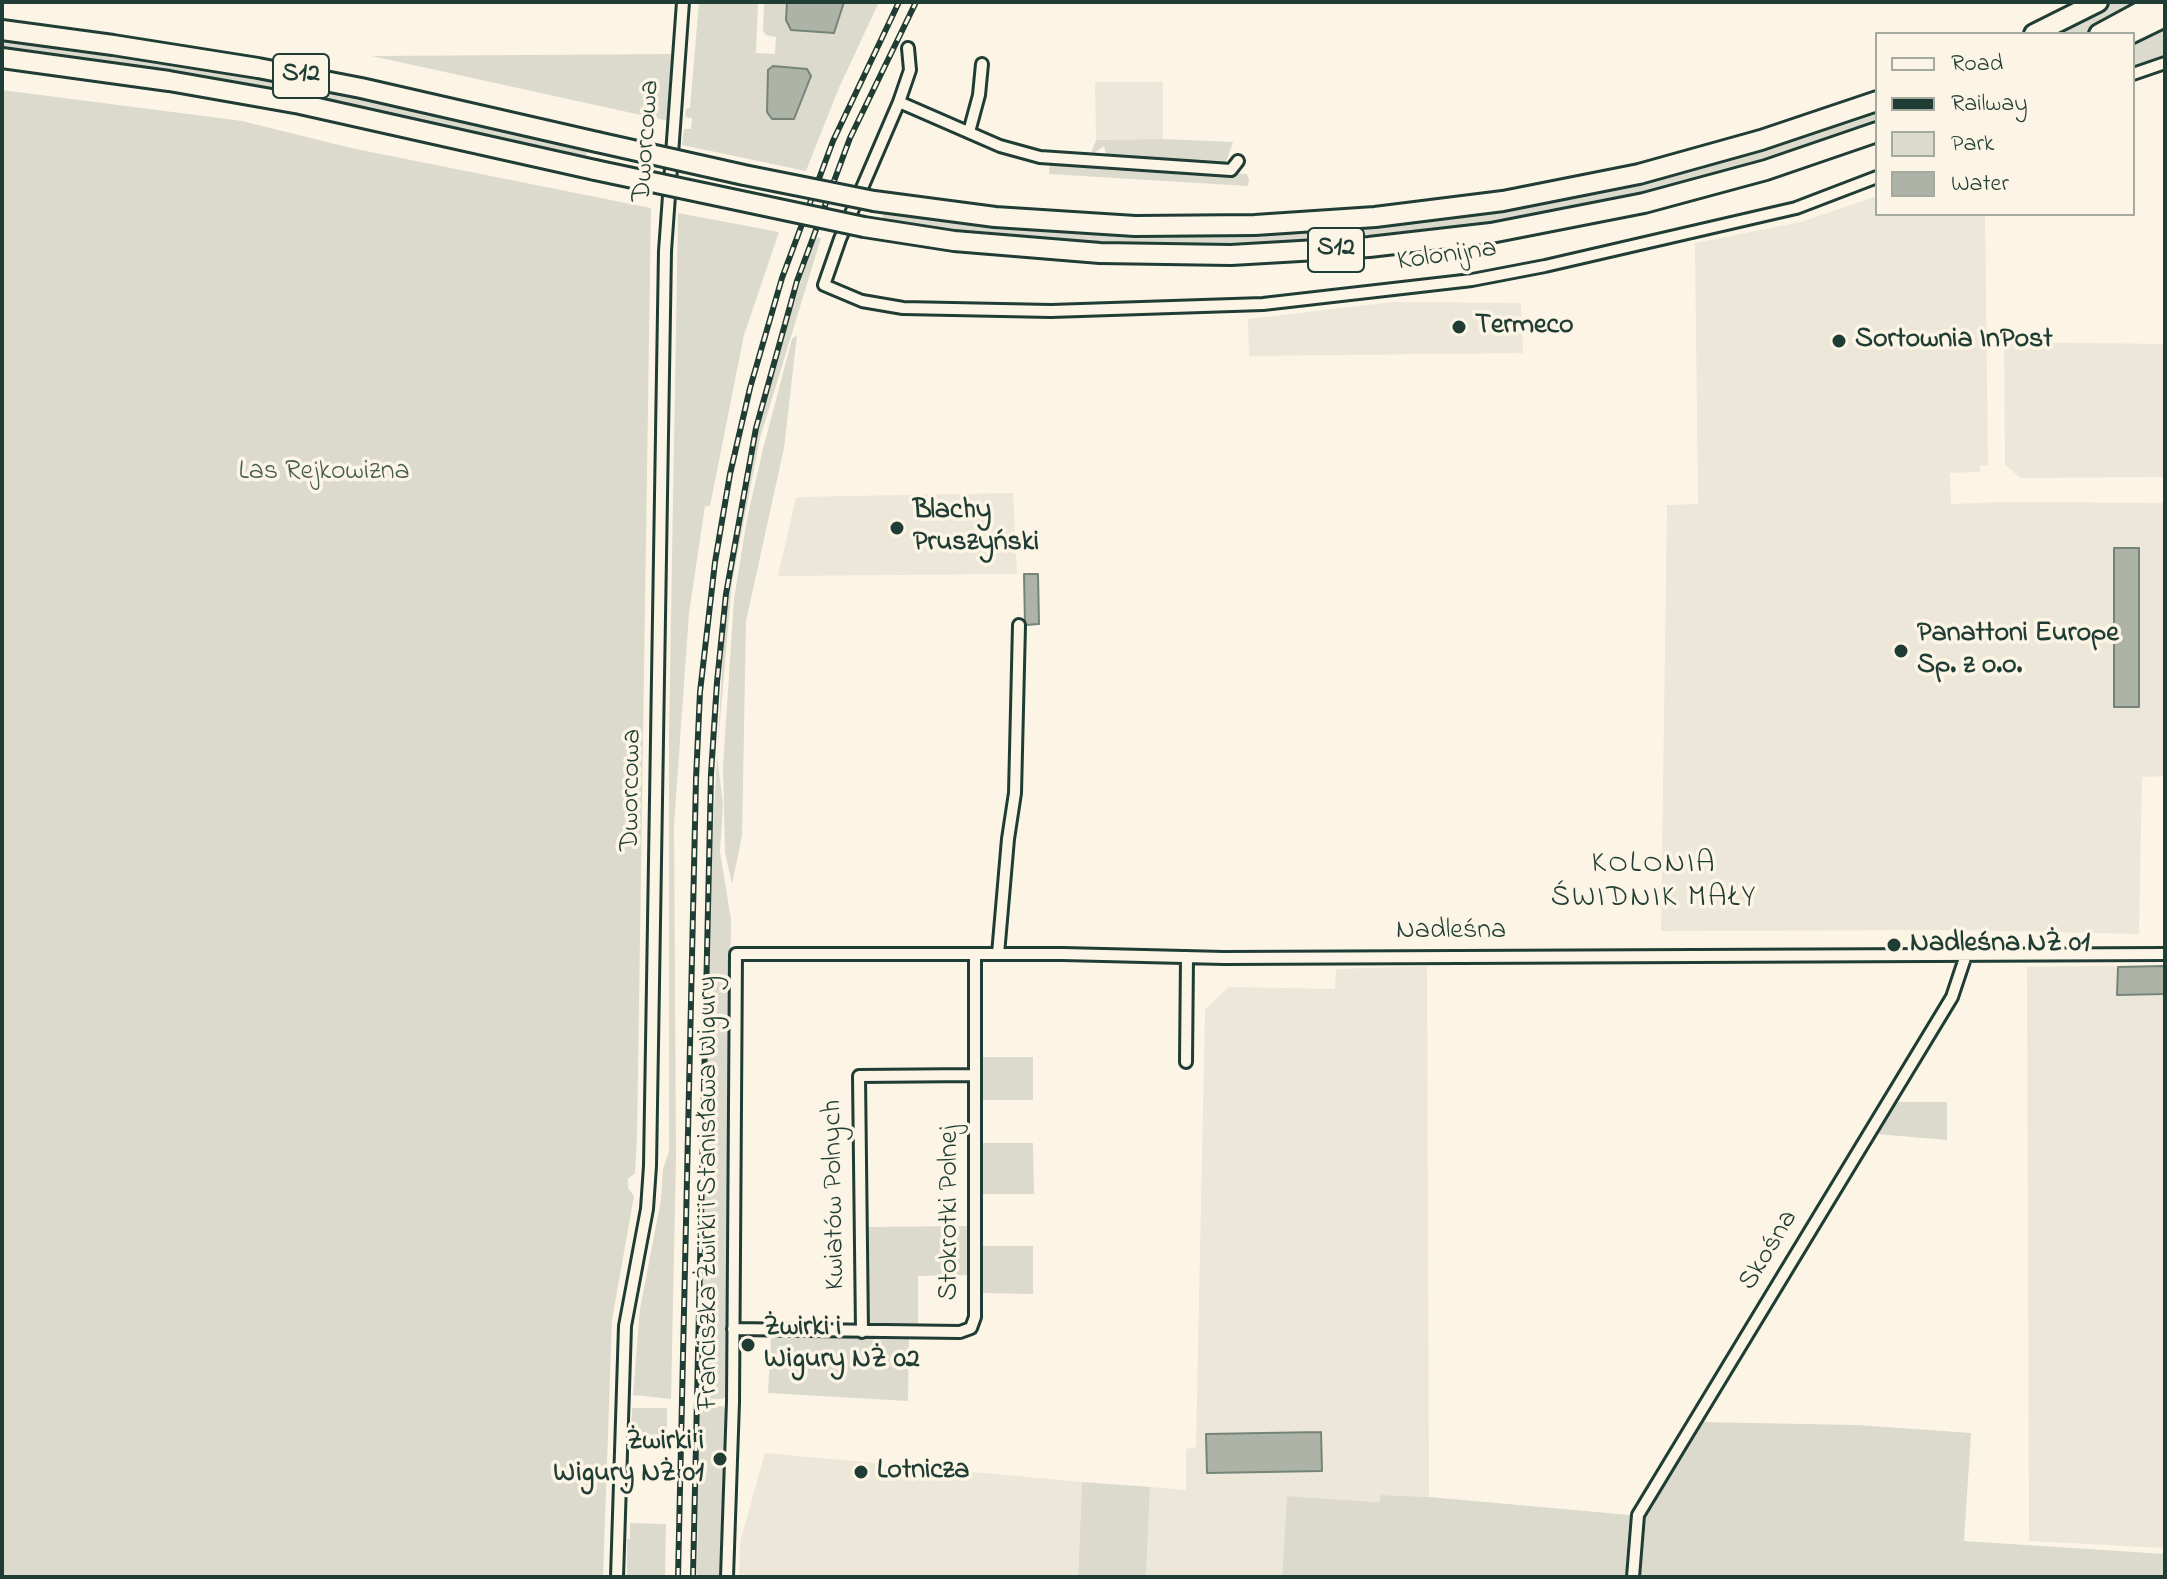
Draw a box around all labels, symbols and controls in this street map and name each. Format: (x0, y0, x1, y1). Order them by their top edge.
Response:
legend (1875, 32, 2135, 216)
text: Road (1951, 47, 2003, 82)
road number: S12 (273, 54, 329, 98)
street label: Dworcowa (627, 79, 669, 203)
text: Railway (1951, 87, 2028, 122)
text: Park (1951, 127, 1994, 162)
text: Water (1951, 167, 2009, 202)
road number: S12 (1308, 228, 1364, 272)
street label: Kolonijna (1395, 233, 1499, 281)
place label: Termeco (1475, 310, 1574, 344)
marker: Termeco (1450, 318, 1468, 336)
place label: Sortownia InPost (1855, 324, 2053, 358)
marker: Sortownia InPost (1830, 332, 1848, 350)
park label: Las Rejkowizna (238, 456, 410, 490)
place label: Blachy Pruszyński (913, 495, 1039, 561)
marker: Blachy Pruszyński (888, 519, 906, 537)
place label: Panattoni Europe Sp. z o.o. (1917, 618, 2119, 684)
marker: Panattoni Europe Sp. z o.o. (1892, 642, 1910, 660)
street label: Dworcowa (615, 729, 651, 851)
district label: KOLONIA ŚWIDNIK MAŁY (1551, 848, 1757, 918)
street label: Nadleśna (1396, 915, 1506, 949)
place label: Nadleśna NŻ 01 (1910, 928, 2090, 962)
marker: Nadleśna NŻ 01 (1885, 936, 1903, 954)
street label: Franciszka Żwirki i Stanisława Wigury (693, 976, 727, 1410)
street label: Kwiatów Polnych (818, 1100, 854, 1290)
street label: Stokrotki Polnej (934, 1125, 968, 1301)
street label: Skośna (1733, 1205, 1807, 1297)
place label: Żwirki i Wigury NŻ 02 (764, 1312, 920, 1378)
marker: Żwirki i Wigury NŻ 02 (739, 1336, 757, 1354)
place label: Żwirki i Wigury NŻ 01 (553, 1426, 704, 1492)
marker: Żwirki i Wigury NŻ 01 (711, 1450, 729, 1468)
place label: Lotnicza (877, 1455, 969, 1489)
marker: Lotnicza (852, 1463, 870, 1481)

